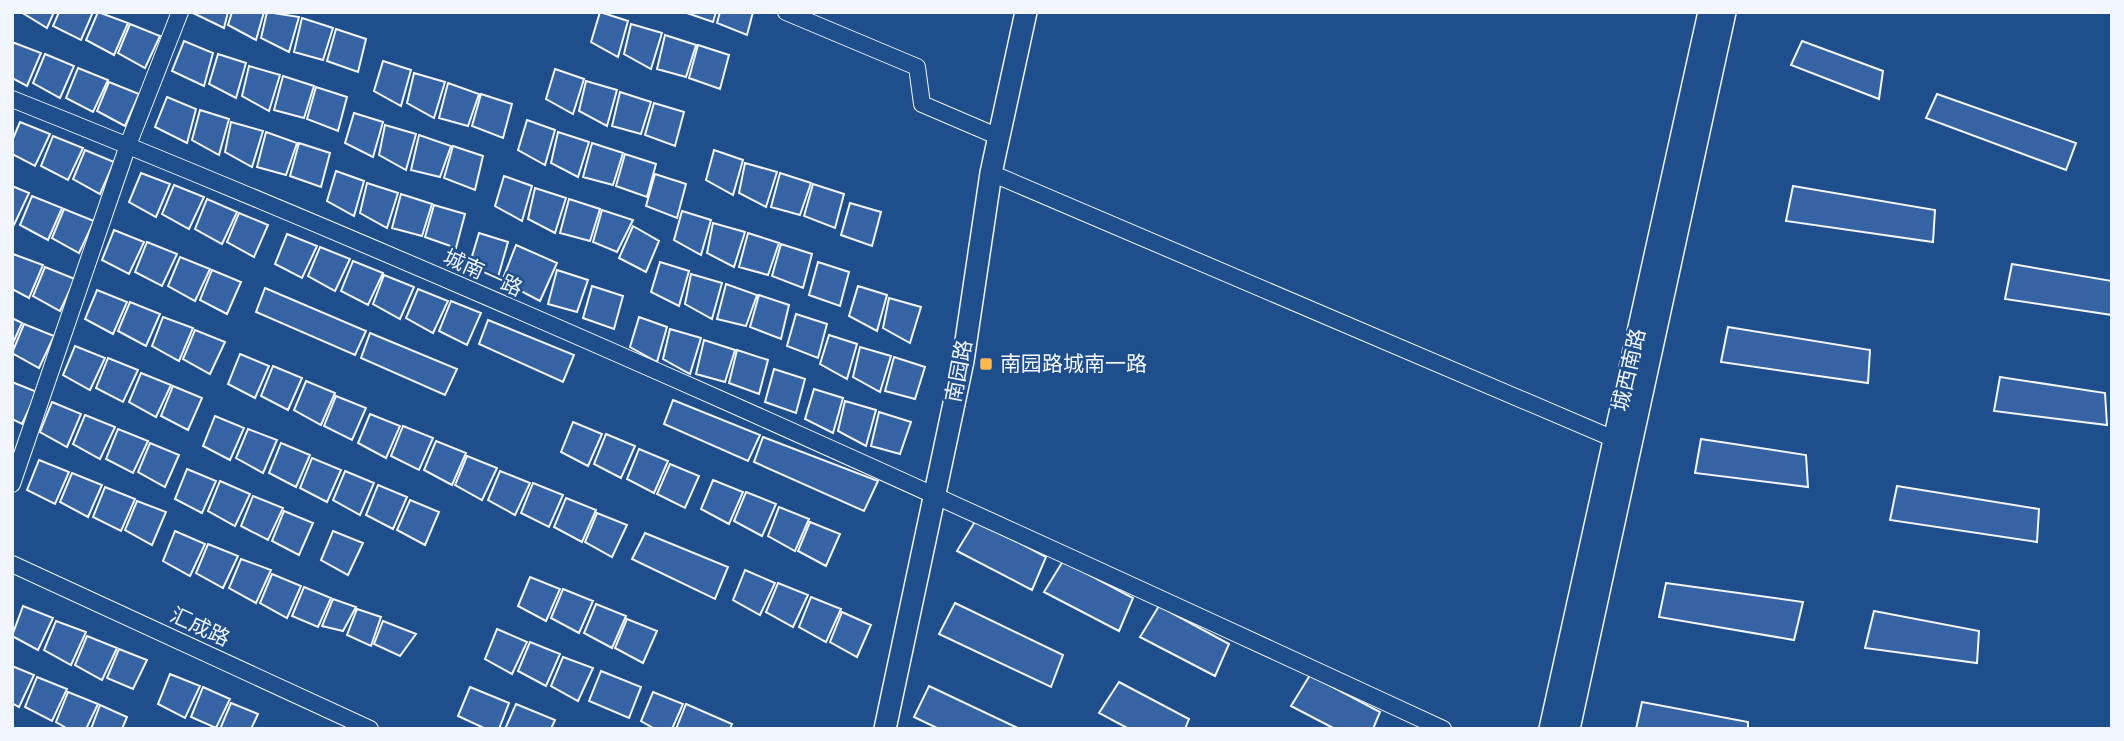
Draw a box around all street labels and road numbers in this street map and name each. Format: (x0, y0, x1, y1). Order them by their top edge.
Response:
street label: 城南一路 (439, 242, 527, 303)
street label: 城西南路 (1605, 326, 1652, 414)
street label: 南园路 (938, 337, 979, 405)
street label: 汇成路 (166, 600, 235, 653)

